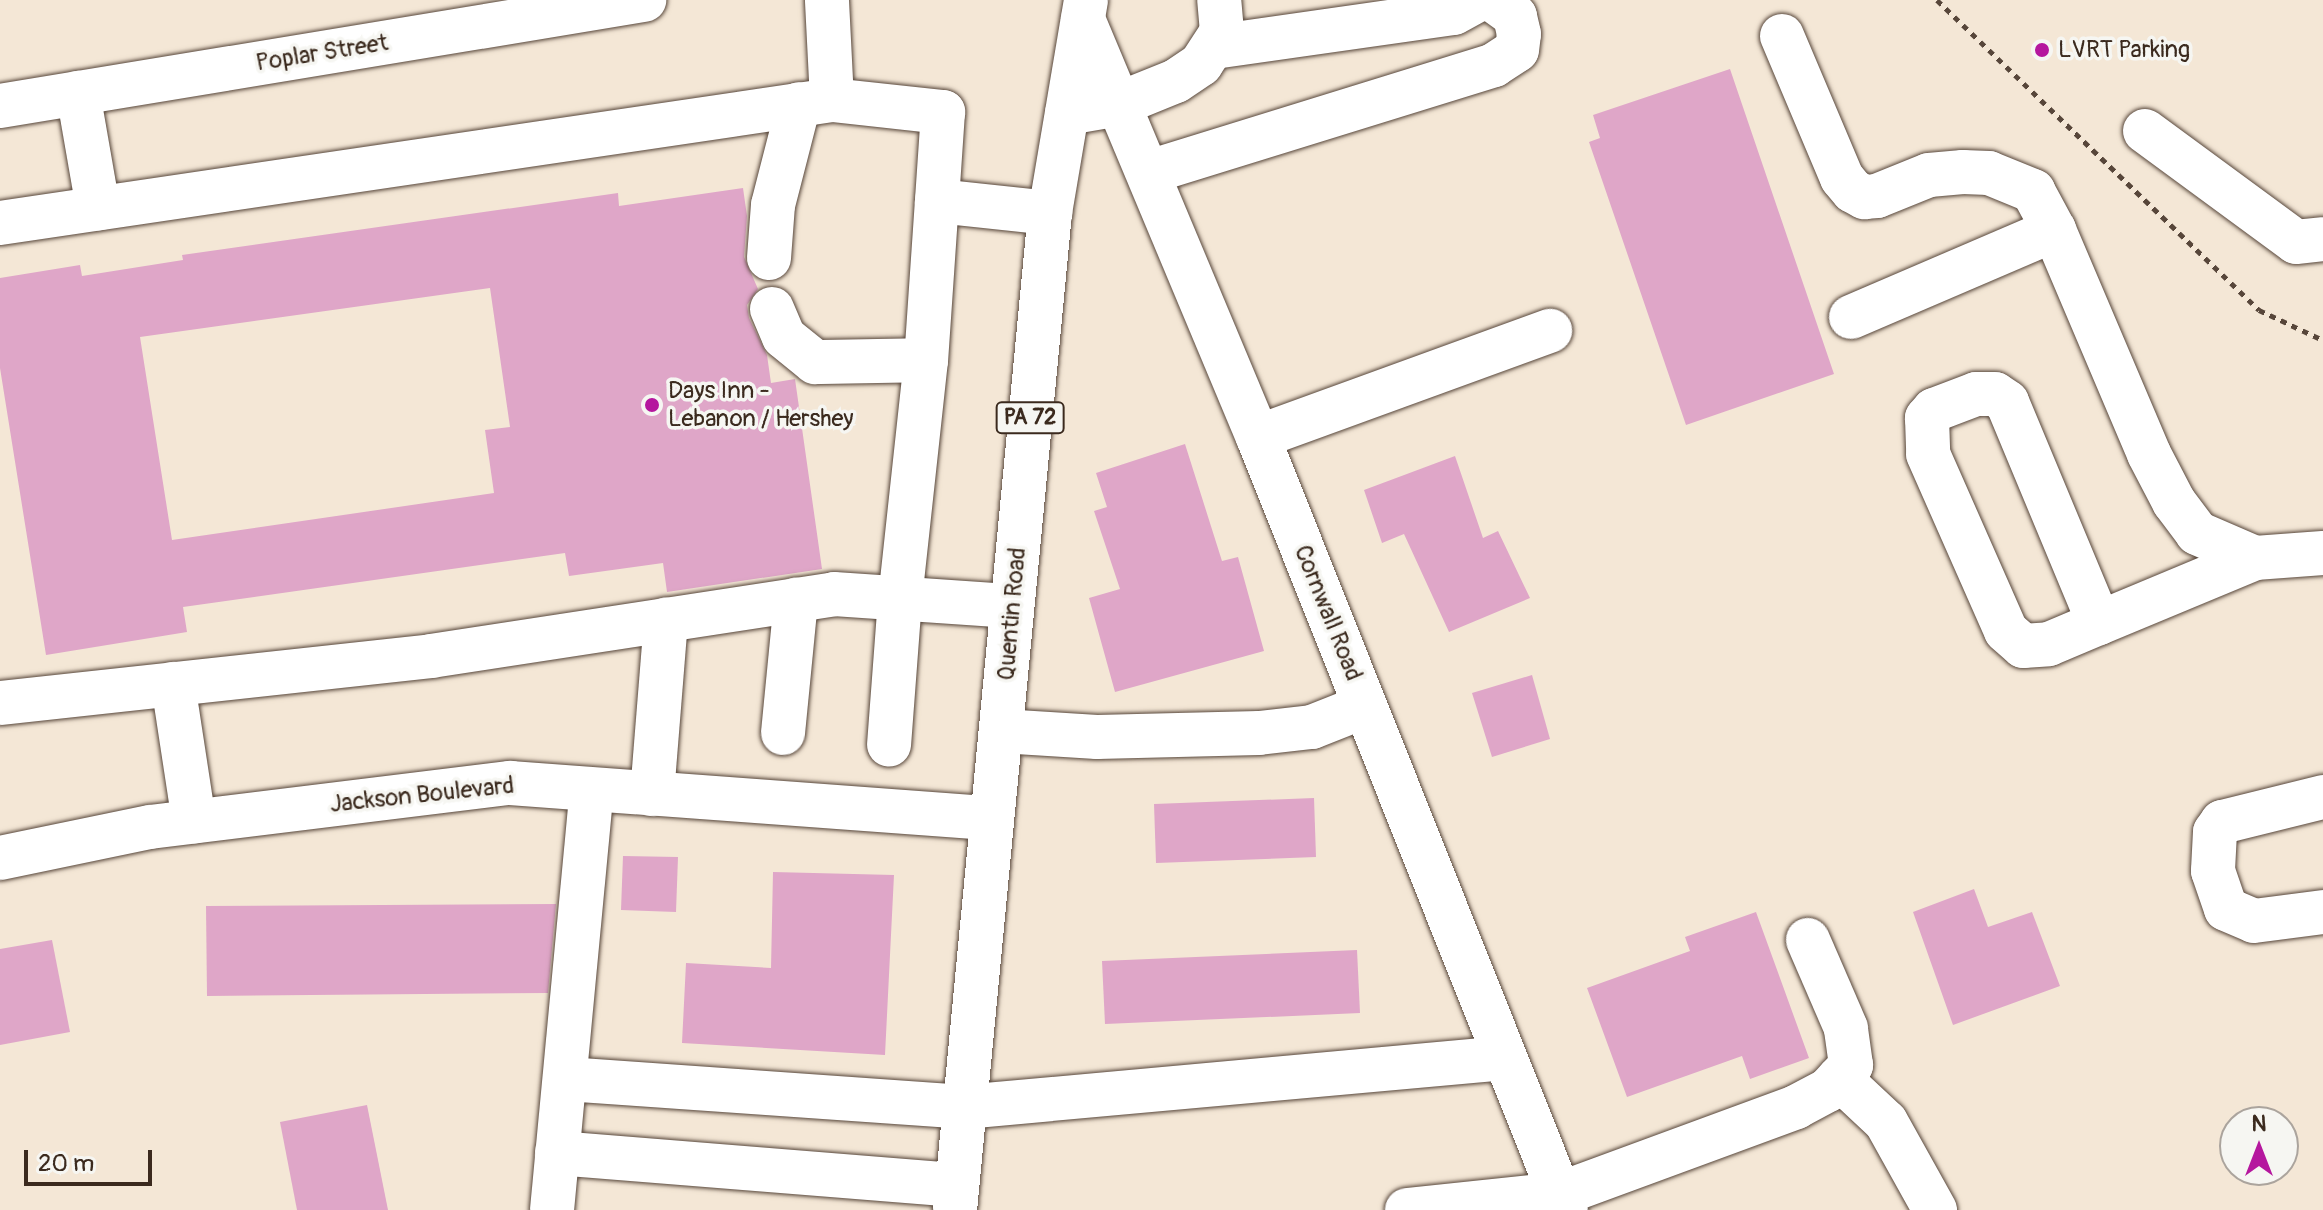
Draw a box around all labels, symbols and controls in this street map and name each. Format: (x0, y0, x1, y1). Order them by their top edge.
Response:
street label: Poplar Street (254, 28, 390, 78)
place label: LVRT Parking (2058, 36, 2190, 64)
marker: LVRT Parking (2033, 41, 2051, 59)
place label: Days Inn - Lebanon / Hershey (668, 377, 854, 433)
marker: Days Inn - Lebanon / Hershey (643, 396, 661, 414)
road number: PA 72 (994, 400, 1066, 436)
street label: Cornwall Road (1288, 541, 1368, 685)
street label: Quentin Road (992, 546, 1032, 682)
street label: Jackson Boulevard (329, 771, 515, 819)
north arrow (2219, 1106, 2299, 1186)
text: N (2252, 1110, 2266, 1138)
scale bar (28, 1134, 156, 1184)
text: 20 m (38, 1149, 94, 1178)

